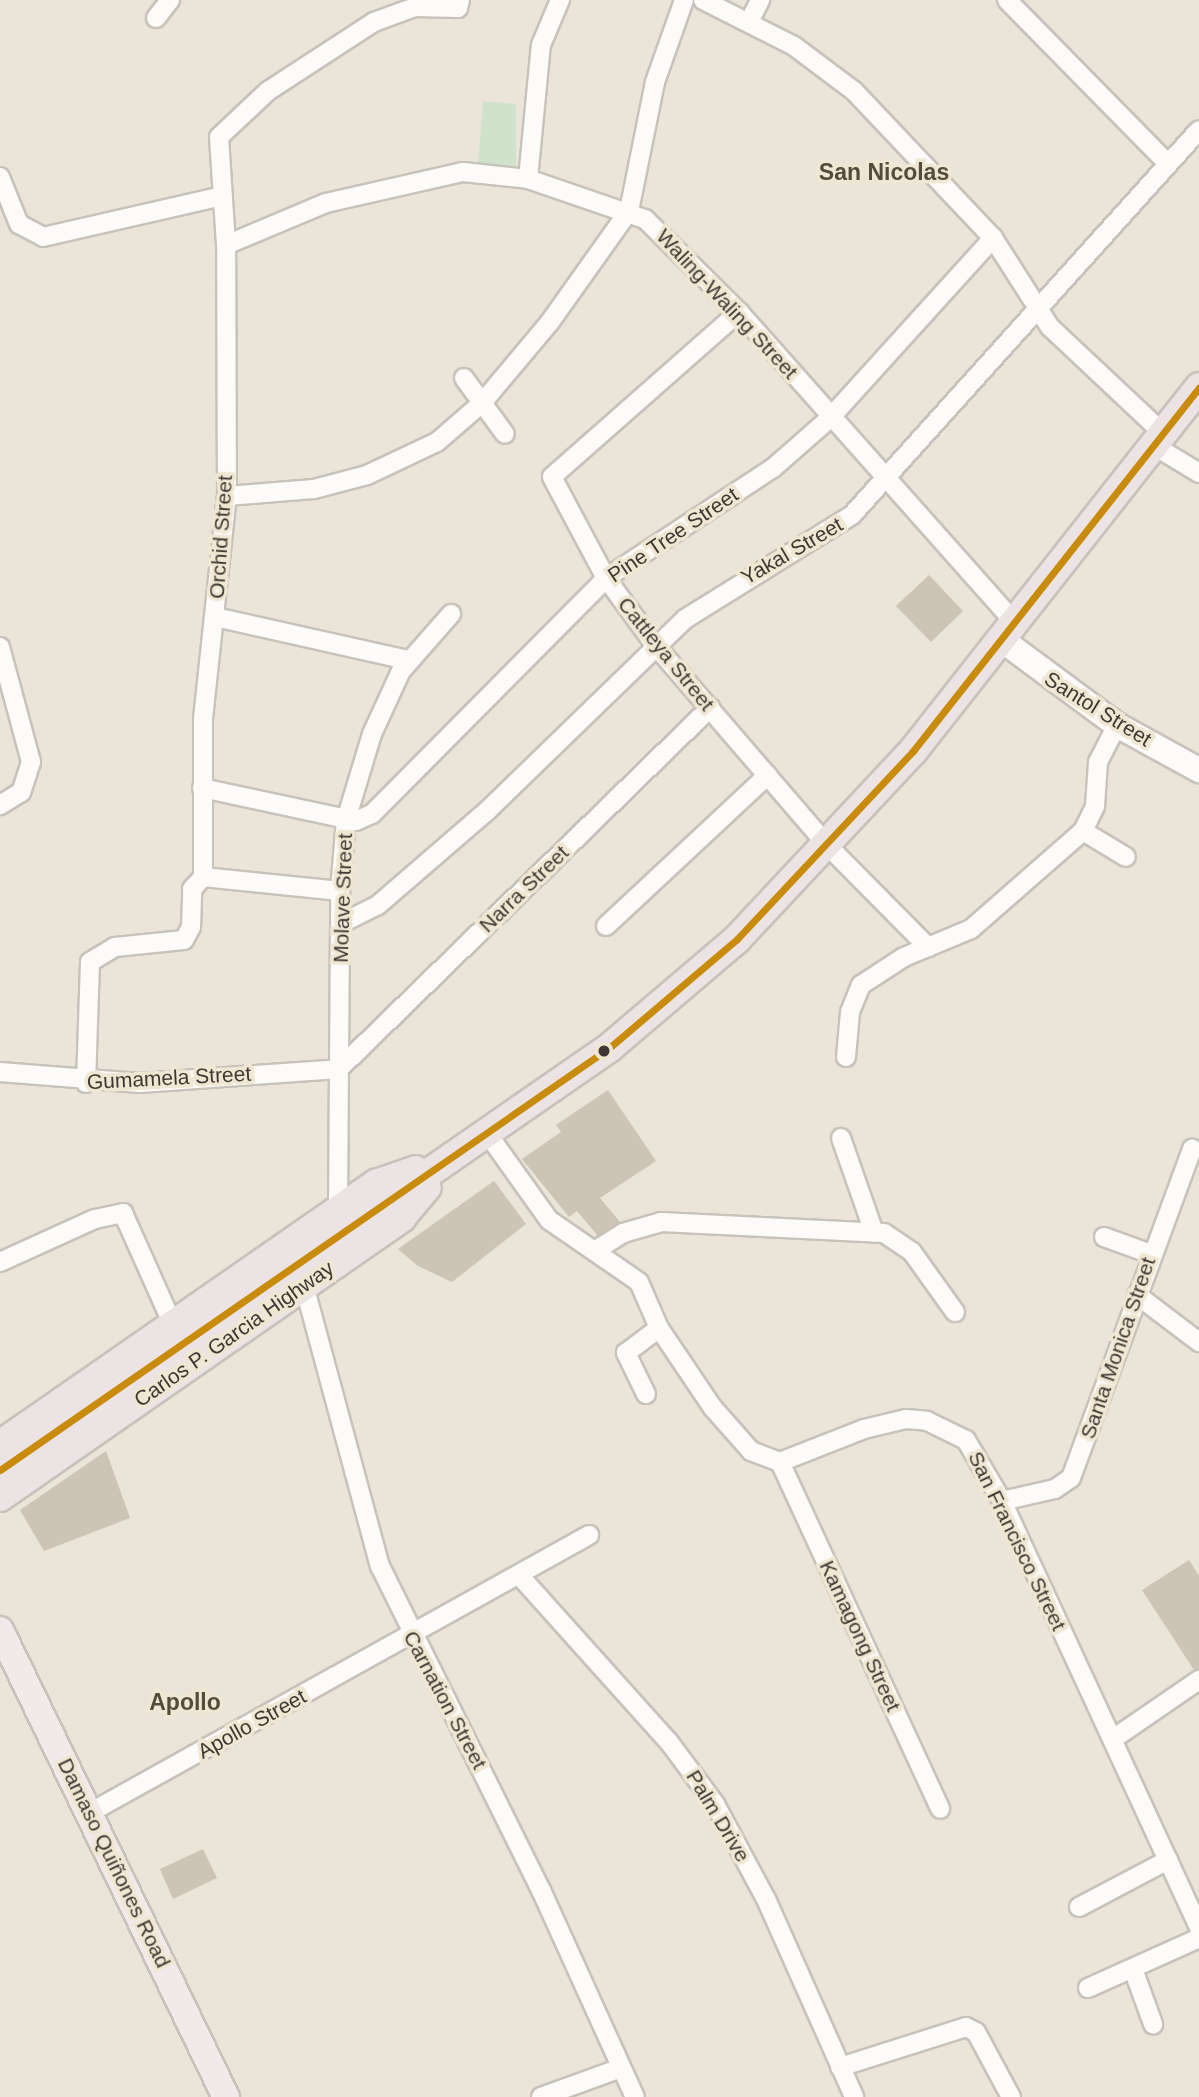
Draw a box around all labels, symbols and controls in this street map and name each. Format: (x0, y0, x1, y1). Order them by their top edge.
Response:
district label: San Nicolas (819, 158, 949, 186)
street label: Waling-Waling Street (651, 224, 803, 384)
street label: Orchid Street (204, 474, 238, 600)
street label: Pine Tree Street (603, 482, 743, 588)
street label: Yakal Street (737, 512, 847, 590)
street label: Cattleya Street (613, 592, 719, 716)
street label: Santol Street (1040, 666, 1156, 752)
street label: Molave Street (328, 833, 358, 963)
street label: Narra Street (474, 840, 574, 938)
unlabelled marker (597, 1044, 611, 1058)
street label: Gumamela Street (86, 1061, 252, 1095)
street label: Santa Monica Street (1075, 1254, 1161, 1442)
street label: Carlos P. Garcia Highway (129, 1256, 339, 1412)
street label: San Francisco Street (963, 1447, 1071, 1635)
street label: Kamagong Street (814, 1557, 906, 1715)
street label: Carnation Street (398, 1627, 492, 1773)
street label: Apollo Street (193, 1684, 311, 1764)
district label: Apollo (149, 1688, 221, 1716)
street label: Damaso Quiñones Road (52, 1754, 176, 1972)
street label: Palm Drive (681, 1766, 755, 1866)

